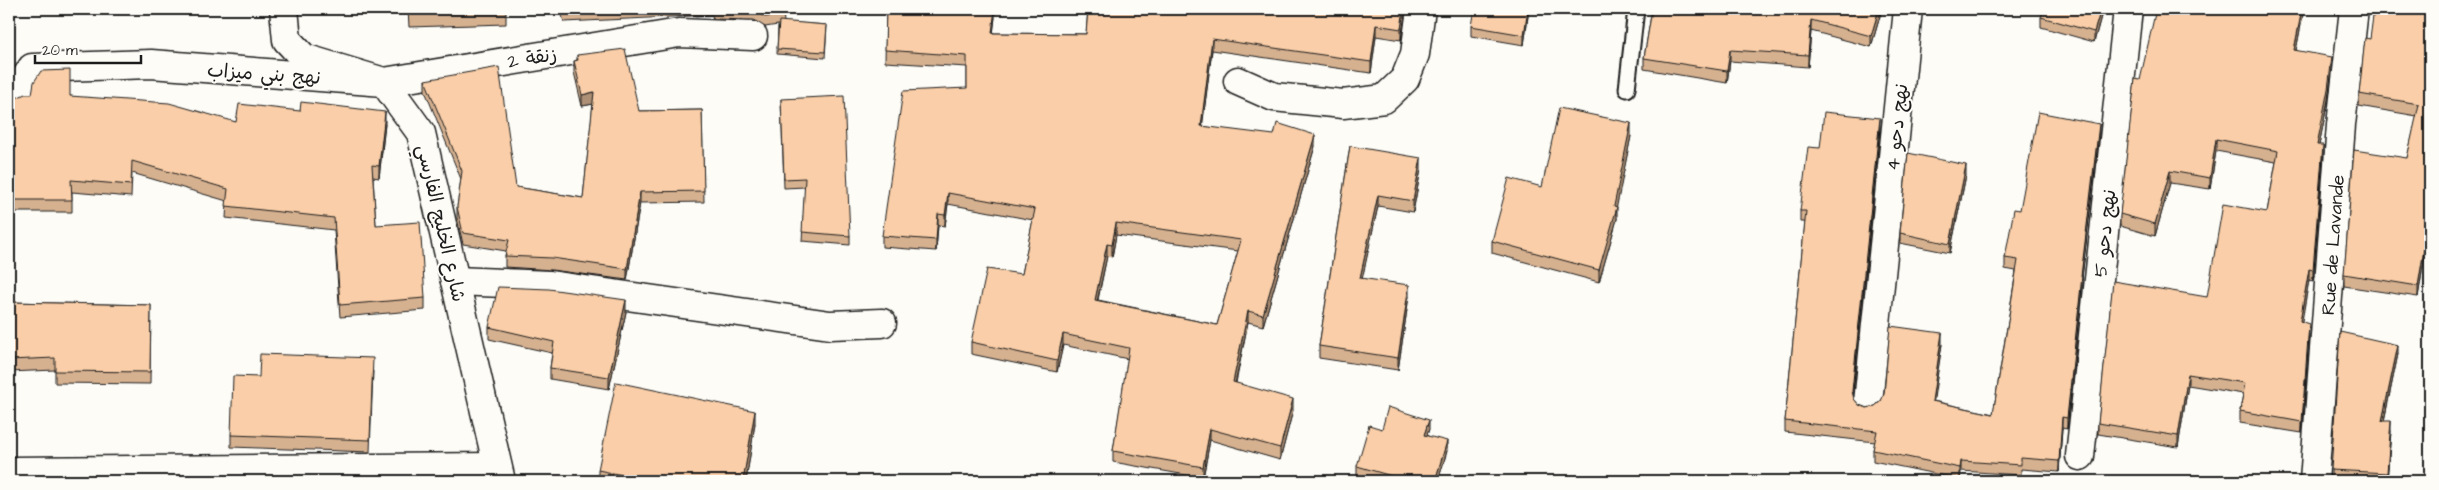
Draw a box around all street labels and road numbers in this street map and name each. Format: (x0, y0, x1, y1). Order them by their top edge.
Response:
street label: زنقة 2 (506, 41, 559, 76)
street label: نهج بني ميزاب (206, 57, 322, 94)
street label: نهج دحو 4 (1879, 82, 1915, 172)
street label: شارع الخليج الفارسي (407, 142, 472, 305)
street label: Rue de Lavande (2315, 174, 2352, 316)
street label: نهج دحو 5 (2087, 188, 2124, 278)

